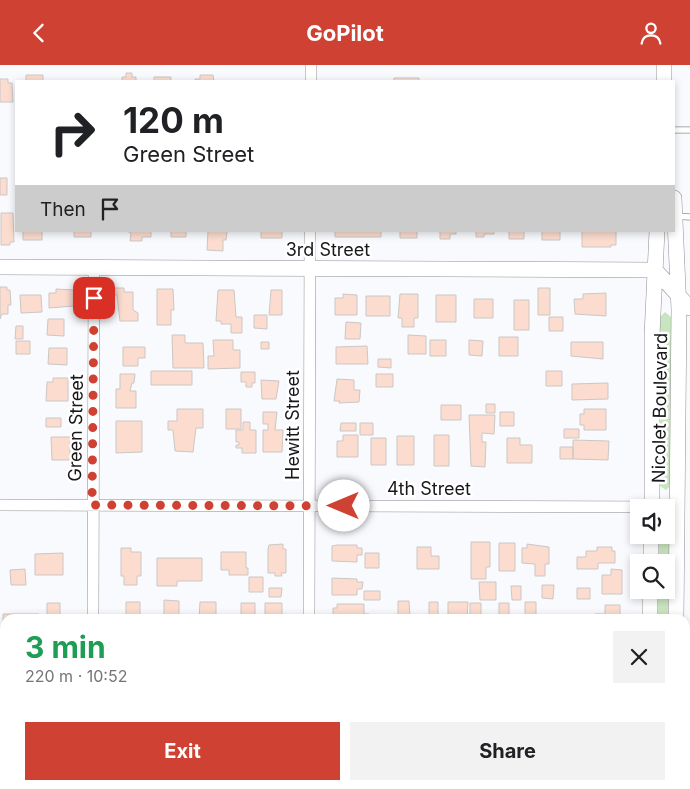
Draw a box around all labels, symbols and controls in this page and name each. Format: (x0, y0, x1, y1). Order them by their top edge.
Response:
icon: back (25, 19, 53, 47)
icon: person (637, 19, 665, 47)
text: GoPilot (306, 20, 384, 46)
text: 120 m (123, 99, 224, 141)
icon: right (40, 100, 105, 165)
text: Green Street (123, 141, 254, 167)
icon: arrive (96, 195, 124, 223)
text: Then (40, 198, 86, 221)
street label: 3rd Street (286, 239, 370, 260)
pin (73, 277, 115, 319)
icon: arrive (80, 284, 108, 312)
street label: Nicolet Boulevard (648, 333, 671, 483)
street label: Hewitt Street (282, 370, 303, 480)
street label: Green Street (64, 374, 87, 482)
street label: 4th Street (387, 478, 471, 499)
position arrow (317, 479, 369, 531)
map controls (630, 499, 675, 599)
button: sound (630, 499, 675, 544)
button: search (630, 554, 675, 599)
text: 3 min (25, 629, 106, 665)
button: close (613, 631, 665, 683)
text: 220 m · 10:52 (25, 666, 127, 686)
button: Exit (25, 722, 340, 780)
button: Share (350, 722, 665, 780)

